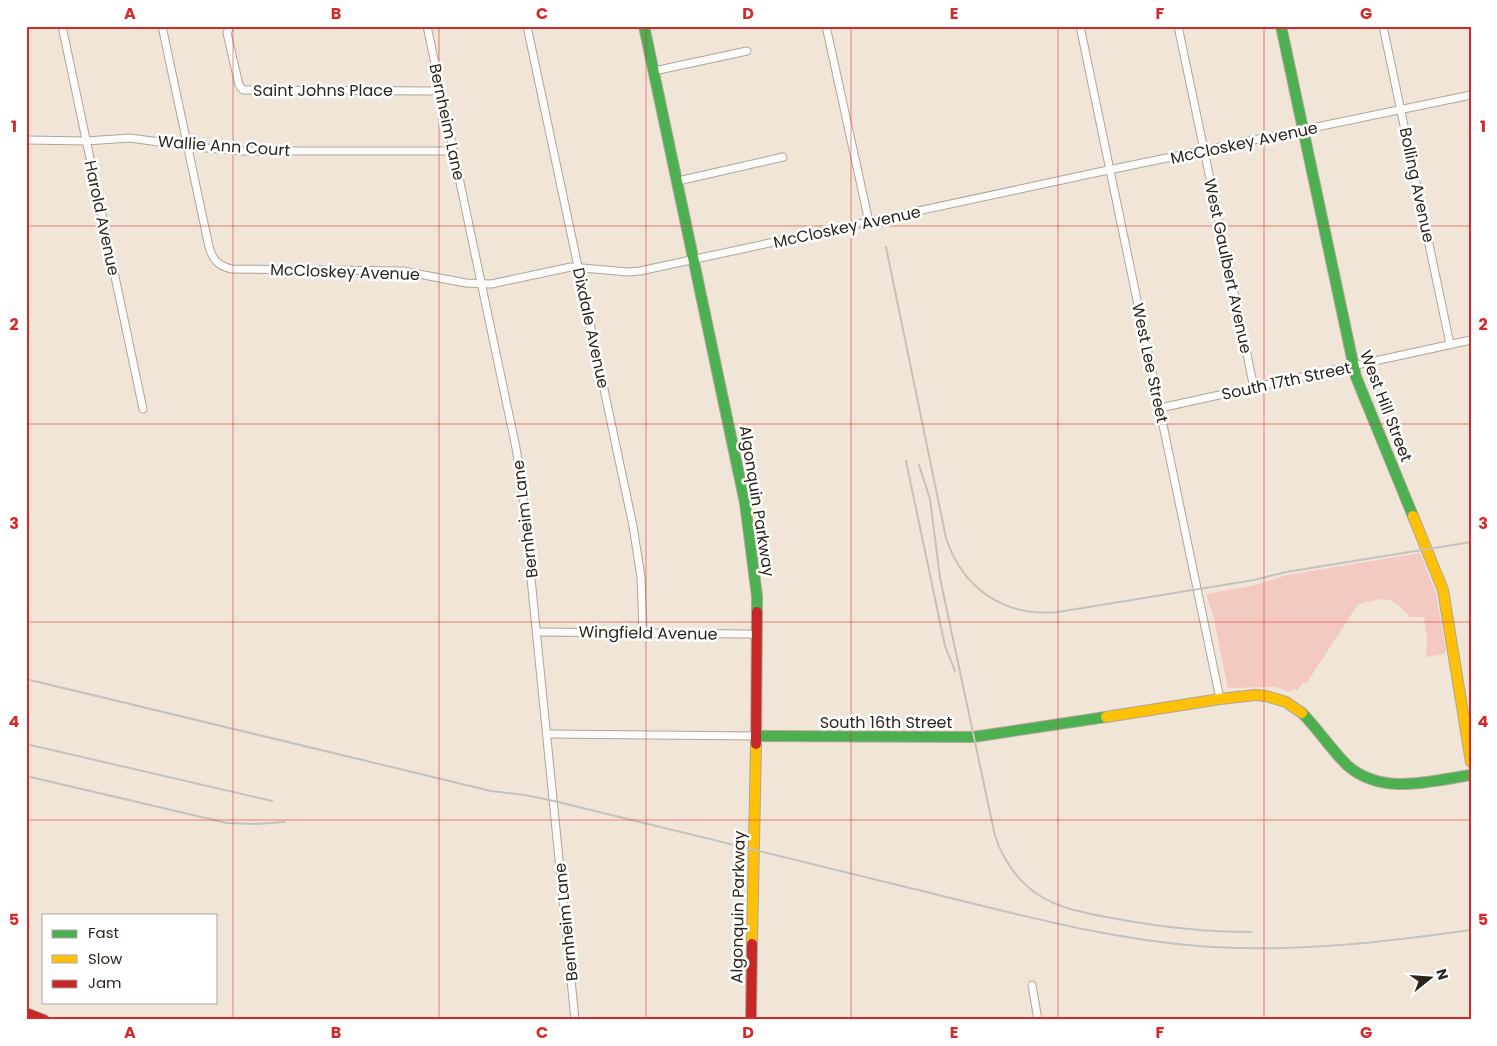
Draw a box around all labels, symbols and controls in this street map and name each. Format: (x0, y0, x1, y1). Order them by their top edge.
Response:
text: A (124, 2, 136, 25)
text: B (331, 2, 341, 25)
text: C (536, 2, 548, 25)
text: D (742, 2, 754, 25)
text: E (950, 2, 958, 25)
text: F (1156, 2, 1165, 25)
text: G (1360, 2, 1372, 25)
street label: Bernheim Lane (423, 62, 471, 183)
street label: Saint Johns Place (253, 79, 393, 102)
text: 1 (11, 115, 17, 138)
text: 1 (1480, 115, 1486, 138)
street label: McCloskey Avenue (1168, 116, 1320, 170)
street label: Bolling Avenue (1394, 125, 1440, 245)
street label: Wallie Ann Court (157, 130, 291, 162)
street label: Harold Avenue (79, 158, 125, 278)
street label: West Gaulbert Avenue (1198, 176, 1258, 356)
street label: McCloskey Avenue (771, 200, 923, 254)
street label: McCloskey Avenue (270, 258, 420, 286)
street label: Dixdale Avenue (567, 266, 615, 390)
street label: West Lee Street (1126, 301, 1174, 425)
text: 2 (9, 313, 19, 336)
text: 2 (1478, 313, 1488, 336)
street label: West Hill Street (1354, 347, 1418, 465)
street label: South 17th Street (1219, 356, 1353, 406)
street label: Algonquin Parkway (734, 424, 780, 578)
street label: Bernheim Lane (506, 459, 544, 579)
text: 3 (9, 512, 19, 535)
text: 3 (1478, 512, 1488, 535)
street label: Wingfield Avenue (578, 620, 718, 646)
text: 4 (9, 710, 20, 733)
text: 4 (1478, 710, 1489, 733)
street label: South 16th Street (820, 711, 953, 734)
street label: Algonquin Parkway (725, 830, 751, 984)
street label: Bernheim Lane (548, 862, 584, 982)
text: 5 (9, 908, 19, 931)
text: 5 (1478, 908, 1488, 931)
legend (42, 914, 218, 1004)
text: Fast (88, 922, 119, 943)
text: Slow (88, 948, 123, 969)
north arrow (1404, 954, 1454, 1004)
text: N (1431, 966, 1454, 982)
text: Jam (88, 972, 122, 993)
text: A (124, 1021, 136, 1044)
text: B (331, 1021, 341, 1044)
text: C (536, 1021, 548, 1044)
text: D (742, 1021, 754, 1044)
text: E (950, 1021, 958, 1044)
text: F (1156, 1021, 1165, 1044)
text: G (1360, 1021, 1372, 1044)

